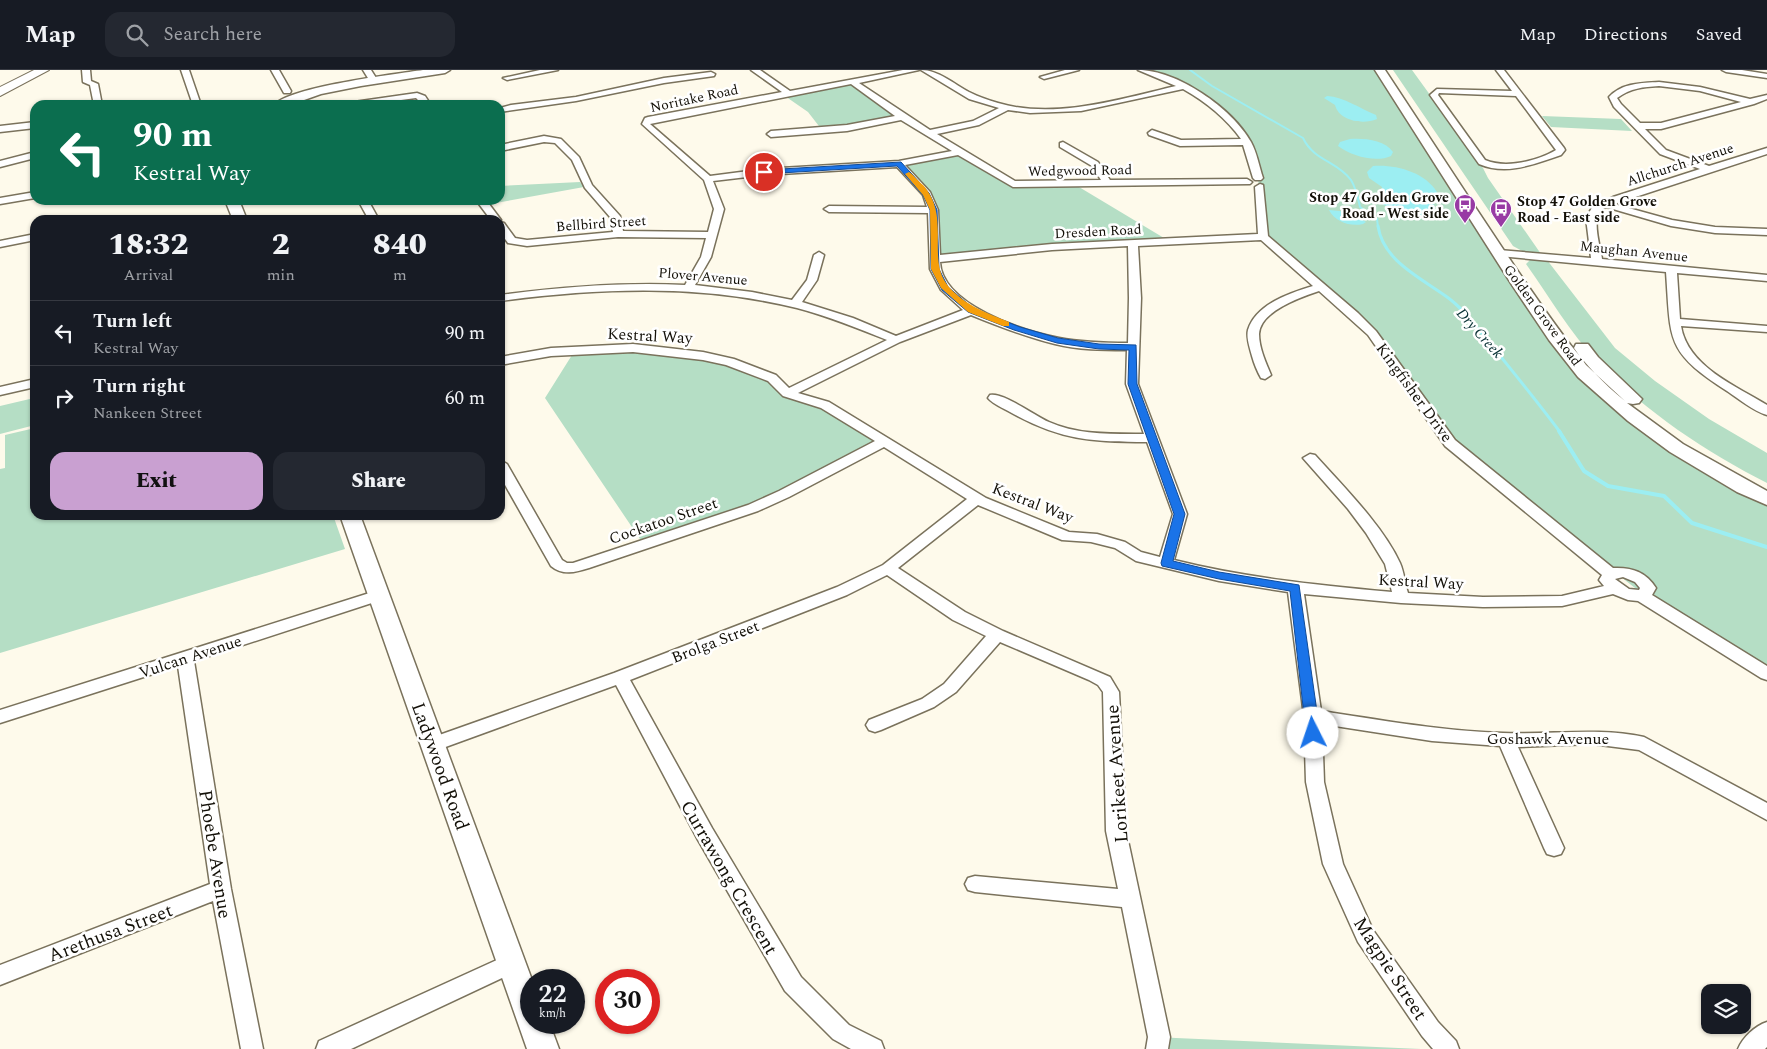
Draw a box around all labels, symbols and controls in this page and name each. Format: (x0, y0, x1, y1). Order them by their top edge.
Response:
search box (105, 12, 455, 57)
text: Map (25, 17, 75, 53)
text: Search here (163, 20, 262, 49)
icon: search (123, 21, 151, 49)
text: Map (1520, 21, 1556, 48)
text: Directions (1584, 21, 1668, 48)
text: Saved (1696, 21, 1742, 48)
street label: Noritake Road (648, 79, 740, 118)
text: 90 m (133, 109, 213, 162)
icon: left (50, 120, 115, 185)
street label: Allchurch Avenue (1624, 137, 1737, 192)
pin (743, 151, 785, 193)
text: Kestral Way (133, 157, 250, 190)
icon: arrive (750, 158, 778, 186)
street label: Wedgwood Road (1028, 159, 1133, 182)
place label: Stop 47 Golden Grove Road - West side (1309, 187, 1449, 224)
place label: Stop 47 Golden Grove Road - East side (1517, 191, 1657, 228)
bus stop icon: Stop 47 Golden Grove Road - West side (1453, 193, 1477, 224)
bus stop icon: Stop 47 Golden Grove Road - East side (1489, 197, 1513, 228)
street label: Bellbird Street (555, 210, 647, 237)
street label: Dresden Road (1054, 219, 1142, 244)
text: 18:32 (108, 222, 189, 268)
text: 2 (272, 222, 290, 268)
text: 840 (373, 222, 427, 268)
street label: Maughan Avenue (1579, 235, 1689, 268)
street label: Golden Grove Road (1499, 260, 1587, 371)
street label: Plover Avenue (658, 262, 749, 291)
text: Arrival (123, 263, 173, 287)
text: min (267, 263, 295, 287)
text: m (393, 263, 407, 287)
water label: Dry Creek (1450, 303, 1509, 364)
text: Turn left (93, 307, 172, 336)
icon: left (50, 319, 78, 347)
text: 90 m (445, 319, 485, 348)
street label: Kestral Way (607, 322, 694, 350)
text: Kestral Way (93, 336, 178, 360)
street label: Kingfisher Drive (1370, 338, 1459, 447)
text: Turn right (93, 372, 186, 401)
icon: right (50, 384, 78, 412)
text: 60 m (445, 384, 485, 413)
text: Nankeen Street (93, 401, 202, 425)
button: Exit (50, 452, 263, 510)
button: Share (273, 452, 485, 510)
street label: Kestral Way (989, 476, 1078, 530)
street label: Cockatoo Street (606, 491, 721, 551)
street label: Kestral Way (1378, 568, 1465, 596)
street label: Brolga Street (668, 614, 763, 670)
street label: Vulcan Avenue (136, 629, 245, 685)
street label: Ladywood Road (403, 698, 476, 835)
street label: Lorikeet Avenue (1098, 704, 1137, 844)
position arrow (1286, 706, 1338, 758)
street label: Goshawk Avenue (1487, 727, 1609, 751)
street label: Phoebe Avenue (190, 788, 239, 921)
street label: Currawong Crescent (673, 795, 785, 961)
street label: Arethusa Street (44, 896, 177, 971)
street label: Magpie Street (1345, 911, 1434, 1026)
speed limit sign: 30 (595, 969, 660, 1034)
text: 22 (538, 976, 567, 1014)
map controls (1701, 984, 1751, 1034)
button: layers (1701, 984, 1751, 1034)
text: km/h (539, 1004, 566, 1023)

